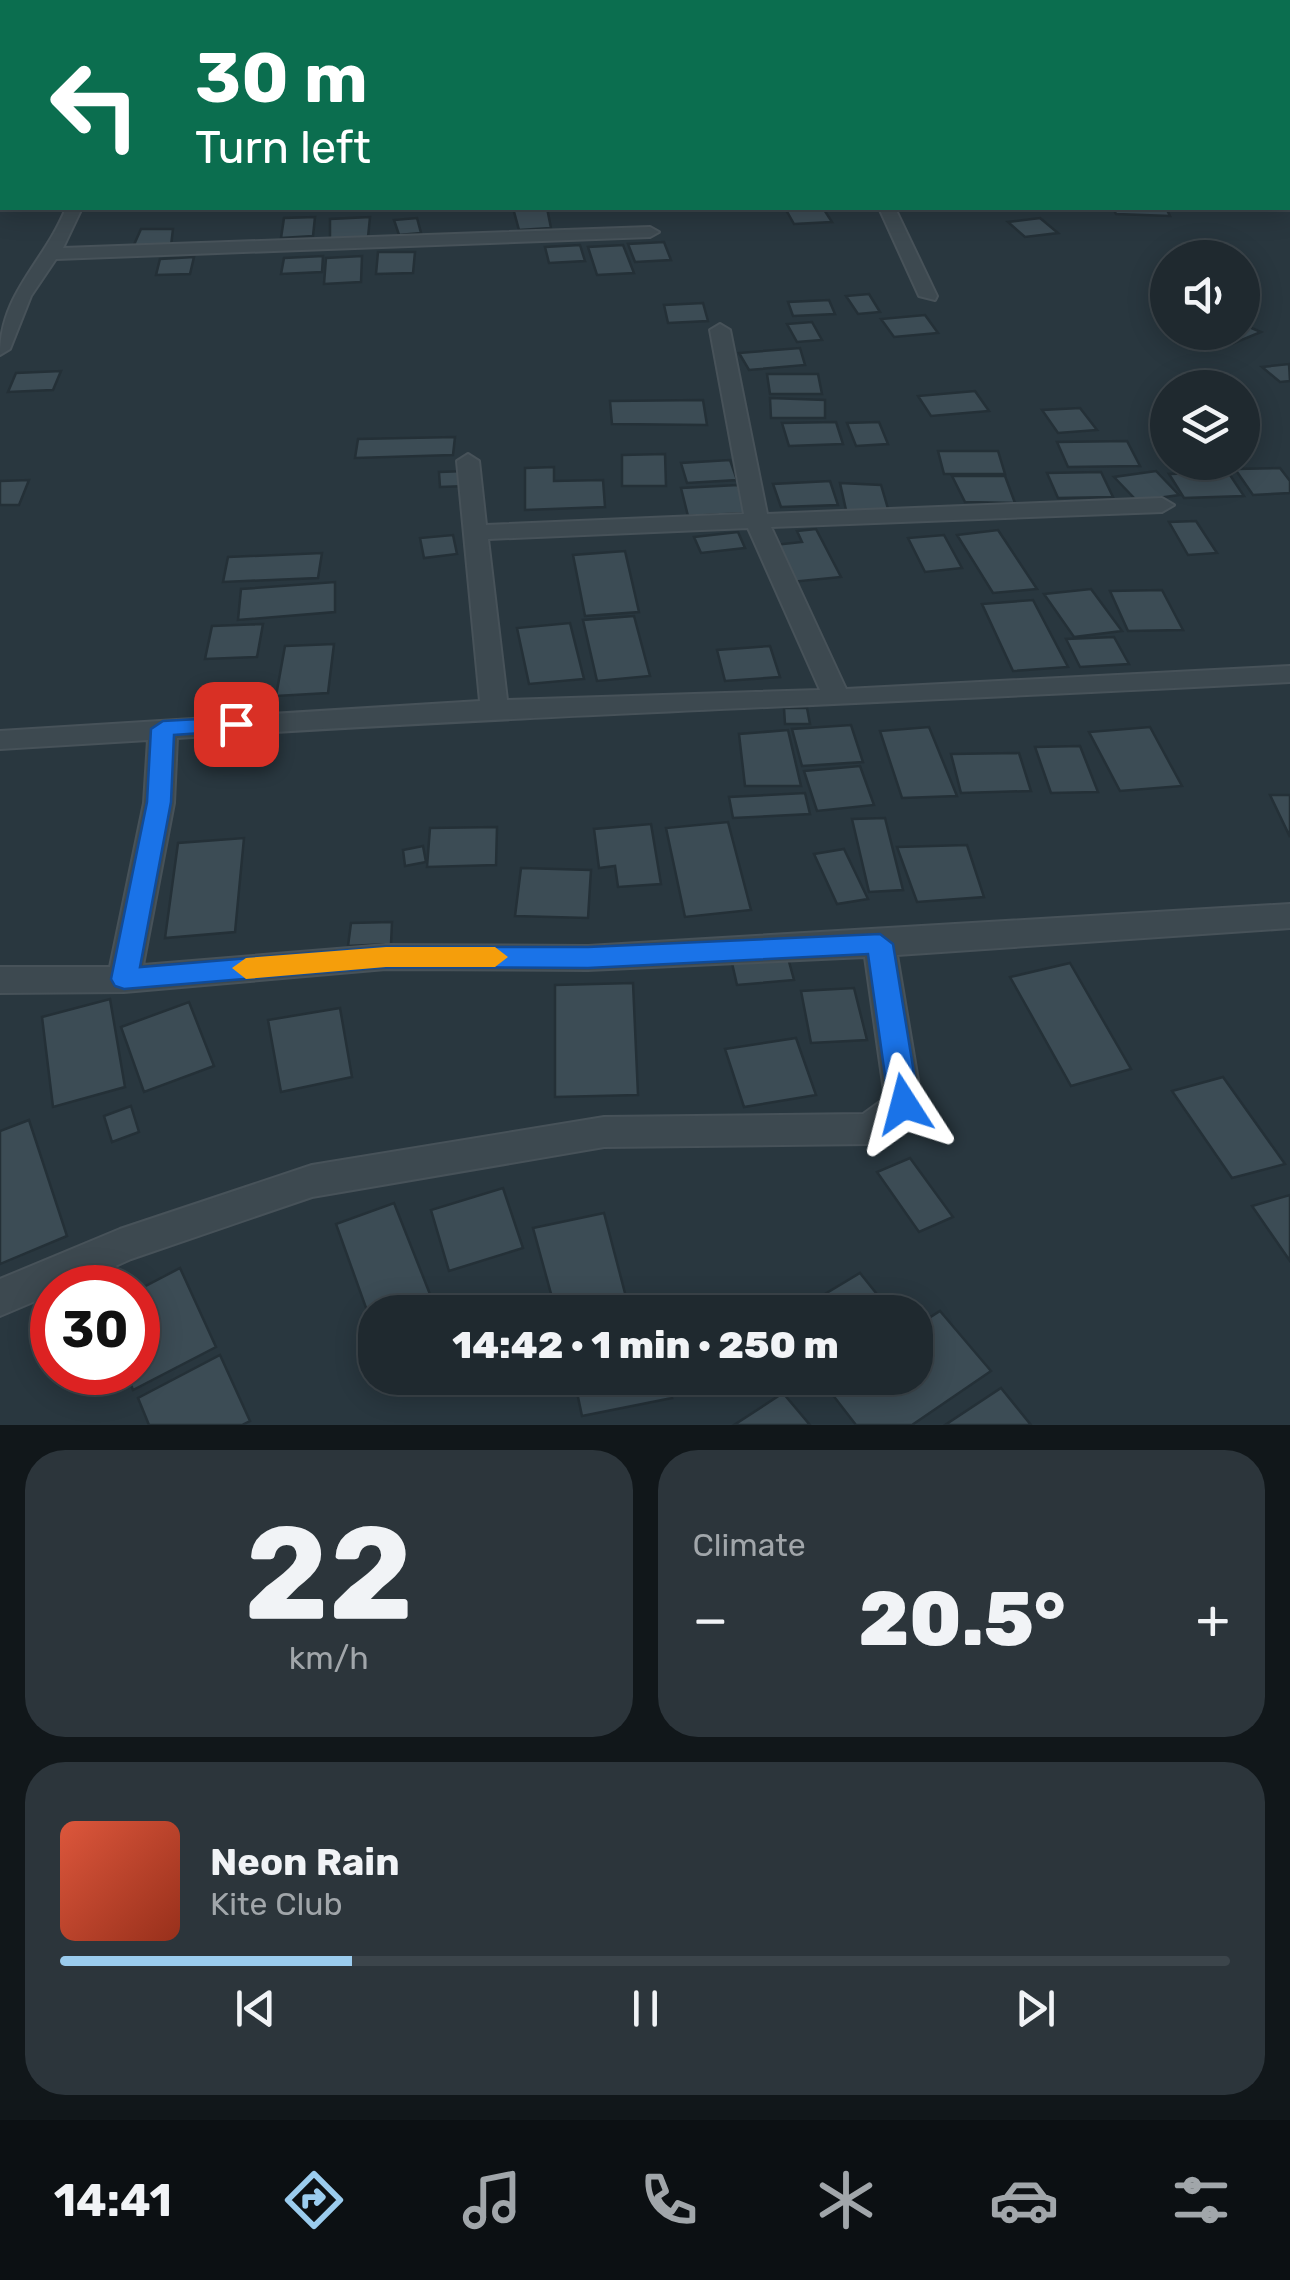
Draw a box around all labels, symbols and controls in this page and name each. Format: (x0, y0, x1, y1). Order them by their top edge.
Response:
text: 30 m (195, 37, 368, 120)
icon: left (30, 40, 160, 170)
text: Turn left (195, 121, 371, 174)
map controls (1150, 240, 1260, 480)
button: sound (1150, 240, 1260, 350)
button: layers (1150, 370, 1260, 480)
pin (194, 682, 279, 767)
icon: arrive (209, 697, 264, 752)
position arrow (852, 1052, 956, 1156)
speed limit sign: 30 (30, 1265, 160, 1395)
text: 14:42 · 1 min · 250 m (452, 1322, 839, 1368)
text: 22 (244, 1496, 413, 1651)
text: Climate (693, 1526, 806, 1564)
text: 20.5° (859, 1575, 1065, 1664)
text: − (693, 1587, 728, 1652)
text: + (1196, 1587, 1230, 1652)
text: km/h (289, 1639, 369, 1677)
text: Neon Rain (210, 1839, 400, 1885)
text: Kite Club (210, 1885, 343, 1923)
icon: previous (228, 1981, 283, 2036)
icon: pause (618, 1981, 673, 2036)
icon: next (1008, 1981, 1063, 2036)
icon: directions (279, 2165, 349, 2235)
icon: music (457, 2165, 527, 2235)
icon: phone (634, 2165, 704, 2235)
icon: climate (811, 2165, 881, 2235)
icon: car (989, 2165, 1059, 2235)
icon: filters (1166, 2165, 1236, 2235)
text: 14:41 (54, 2174, 172, 2227)

